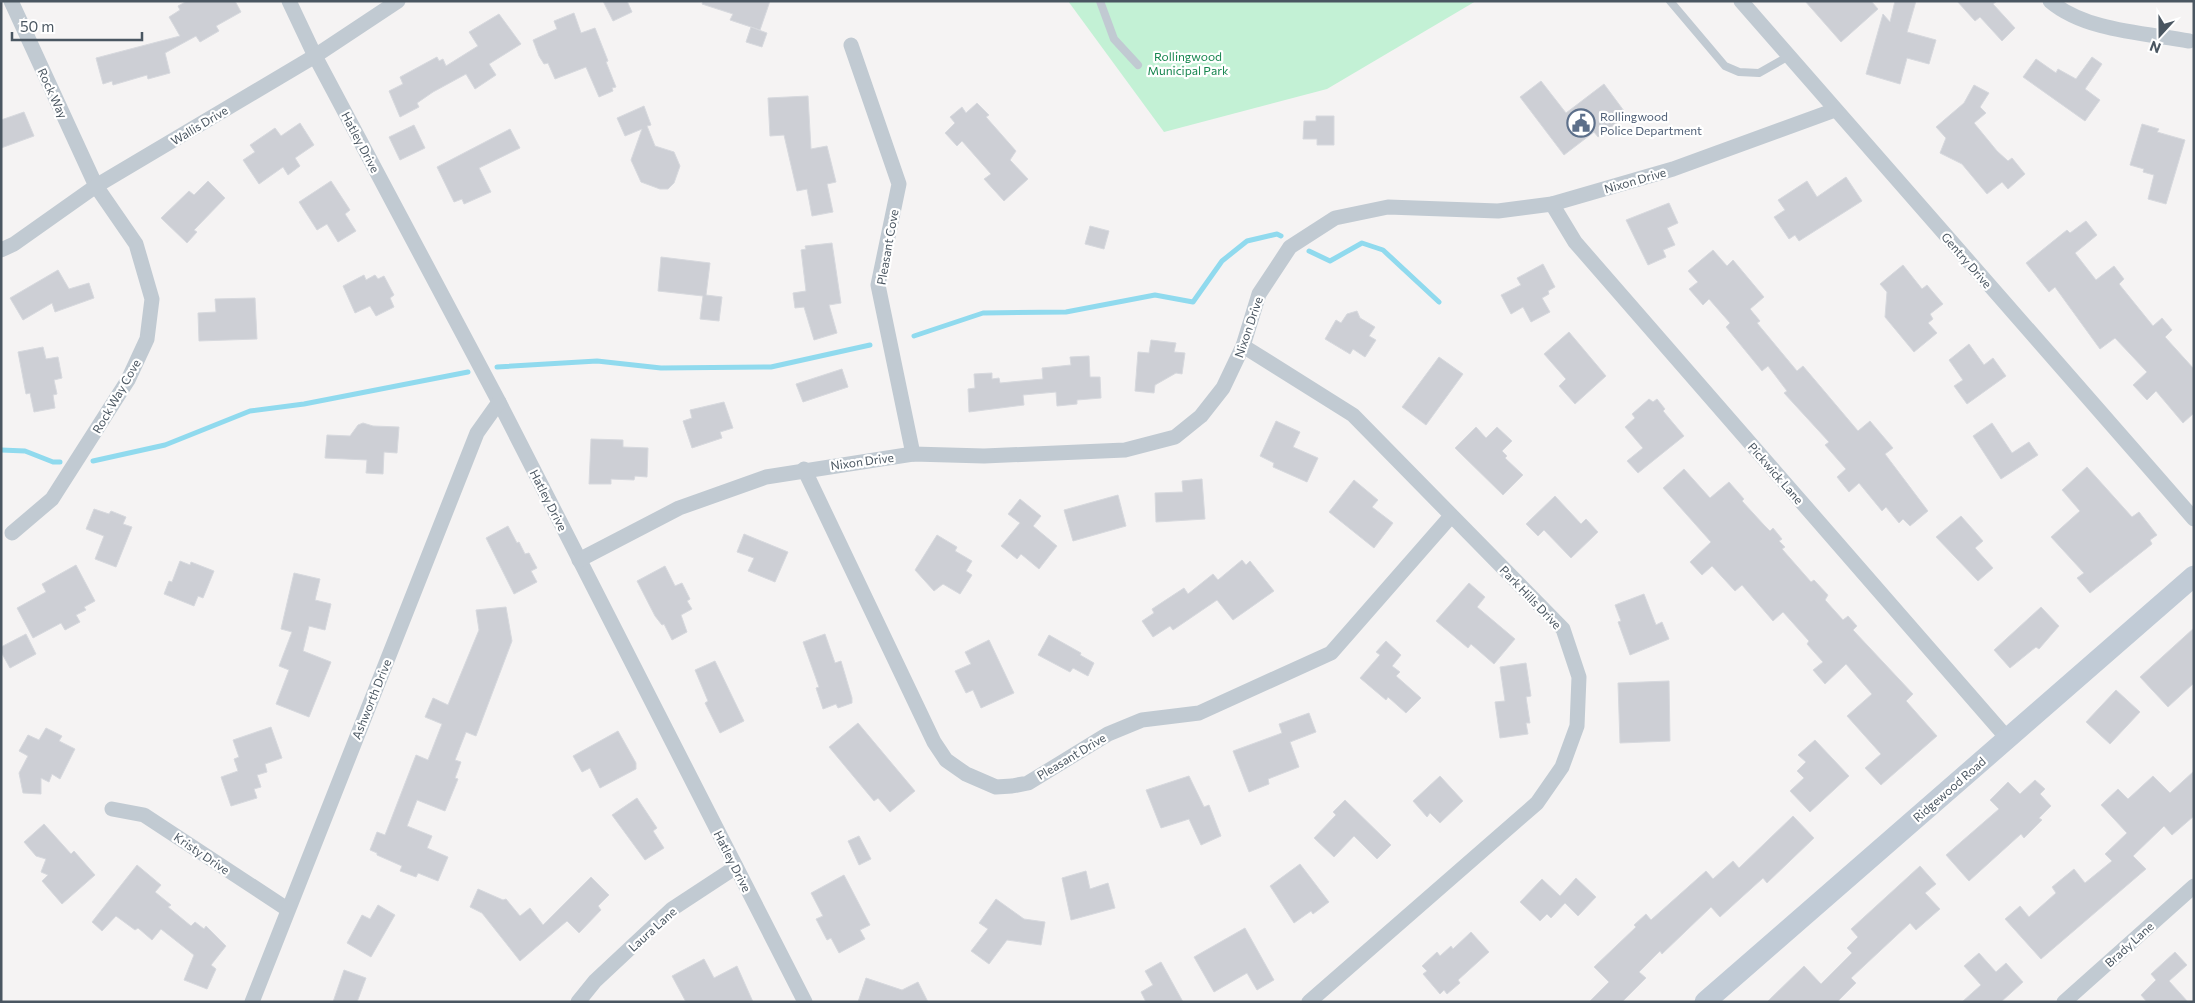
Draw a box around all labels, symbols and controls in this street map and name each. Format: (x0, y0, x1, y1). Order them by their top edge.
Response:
scale bar (12, 10, 142, 42)
north arrow (2135, 10, 2185, 60)
text: 50 m (20, 17, 54, 35)
text: N (2147, 38, 2163, 57)
park label: Rollingwood Municipal Park (1148, 49, 1229, 77)
street label: Rock Way (35, 66, 71, 120)
street label: Wallis Drive (168, 103, 230, 147)
public building icon: Rollingwood Police Department (1566, 108, 1596, 138)
street label: Hatley Drive (339, 109, 383, 175)
place label: Rollingwood Police Department (1600, 109, 1702, 137)
street label: Nixon Drive (1603, 165, 1667, 195)
street label: Pleasant Cove (873, 208, 901, 286)
street label: Gentry Drive (1939, 229, 1995, 291)
street label: Nixon Drive (1231, 295, 1265, 359)
street label: Rock Way Cove (89, 356, 143, 436)
street label: Pickwick Lane (1746, 439, 1806, 507)
street label: Nixon Drive (830, 450, 894, 472)
street label: Hatley Drive (528, 467, 570, 533)
street label: Park Hills Drive (1497, 563, 1565, 631)
street label: Ashworth Drive (349, 657, 393, 741)
street label: Pleasant Drive (1034, 730, 1108, 782)
street label: Ridgewood Road (1910, 754, 1988, 824)
street label: Hatley Drive (712, 828, 754, 894)
street label: Kristy Drive (172, 829, 232, 877)
street label: Laura Lane (625, 904, 679, 954)
street label: Brady Lane (2102, 919, 2156, 969)

